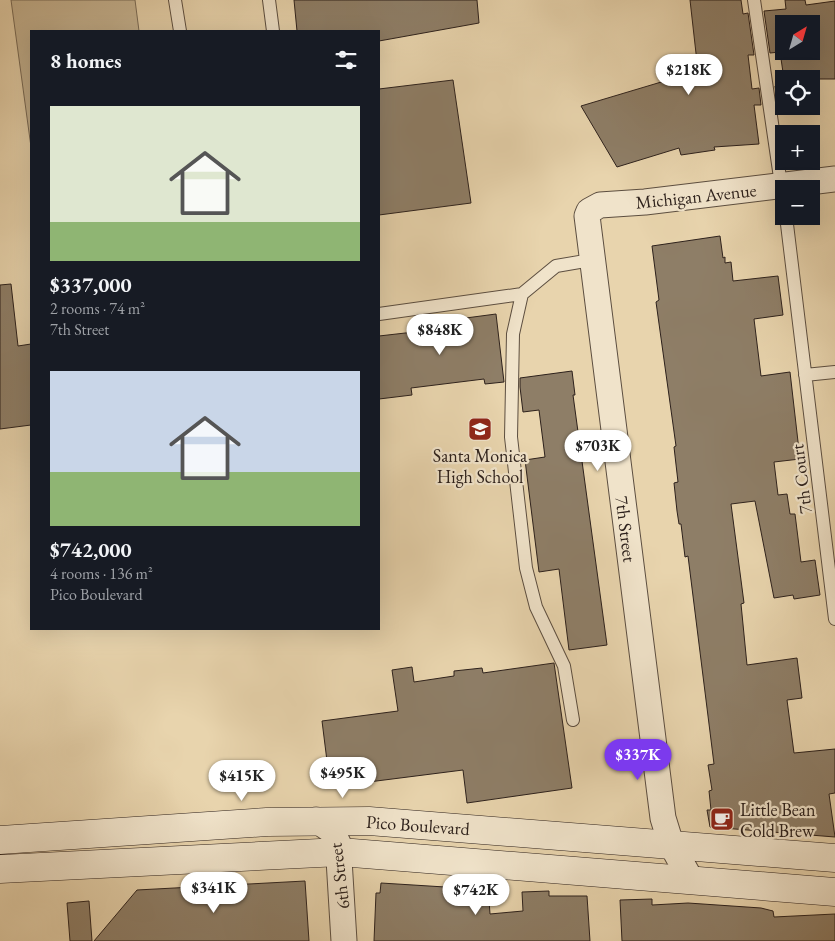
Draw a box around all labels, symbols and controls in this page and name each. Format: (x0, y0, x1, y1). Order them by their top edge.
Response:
north arrow (775, 15, 820, 60)
map controls (775, 15, 820, 225)
icon: filters (332, 46, 360, 74)
text: 8 homes (50, 47, 122, 74)
pin: $218K (654, 54, 724, 96)
text: $218K (667, 59, 711, 80)
button: locate (775, 70, 820, 115)
button: + (775, 125, 820, 170)
icon: home (160, 138, 250, 228)
street label: Michigan Avenue (634, 178, 758, 214)
button: − (775, 180, 820, 225)
text: $337,000 (50, 271, 132, 298)
text: 2 rooms · 74 m² (50, 298, 145, 319)
pin: $848K (405, 314, 475, 356)
text: 7th Street (50, 319, 109, 340)
text: $848K (418, 319, 462, 340)
icon: home (160, 403, 250, 493)
school or university icon: Santa Monica High School (467, 416, 493, 442)
pin: $703K (563, 430, 633, 472)
text: $703K (576, 435, 620, 456)
street label: 7th Court (785, 443, 817, 515)
place label: Santa Monica High School (433, 444, 528, 488)
street label: 7th Street (611, 494, 642, 564)
text: $742,000 (50, 536, 132, 563)
text: 4 rooms · 136 m² (50, 563, 153, 584)
text: Pico Boulevard (50, 584, 142, 605)
pin: $337K (603, 738, 673, 781)
text: $337K (616, 744, 660, 765)
pin: $495K (308, 756, 378, 799)
pin: $415K (207, 760, 277, 802)
text: $495K (321, 762, 365, 783)
text: $415K (220, 765, 264, 786)
place label: Little Bean Cold Brew (740, 798, 816, 842)
cafe icon: Little Bean Cold Brew (709, 806, 735, 832)
street label: Pico Boulevard (365, 810, 472, 840)
street label: 6th Street (323, 841, 354, 911)
pin: $341K (179, 872, 249, 914)
pin: $742K (441, 874, 511, 916)
text: $341K (192, 877, 236, 898)
text: $742K (454, 879, 498, 900)

